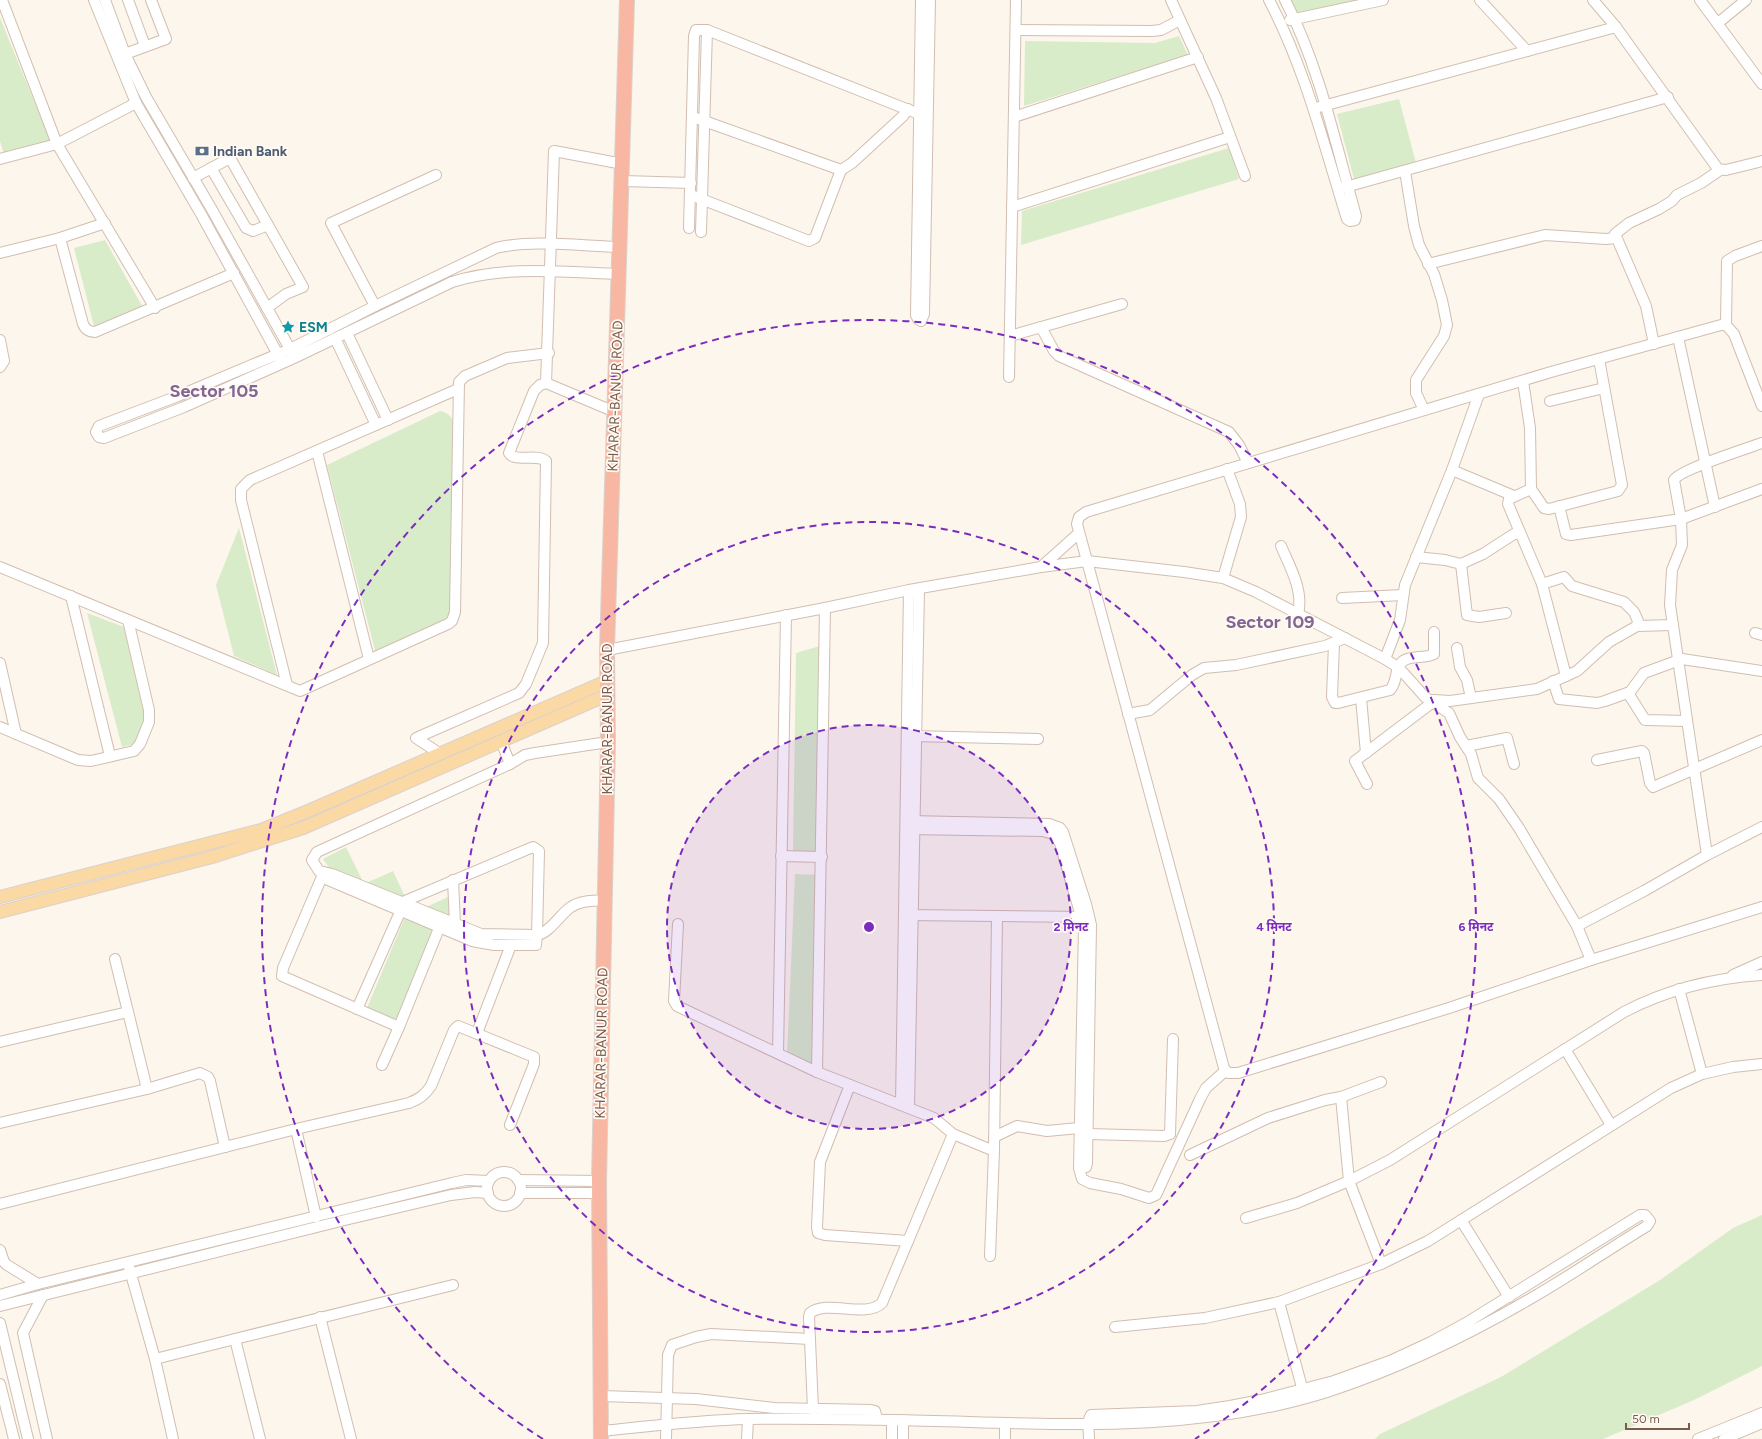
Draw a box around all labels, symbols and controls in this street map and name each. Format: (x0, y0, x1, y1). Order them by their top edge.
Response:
bank icon: Indian Bank (194, 143, 210, 159)
place label: Indian Bank (213, 143, 288, 160)
place icon: ESM (280, 319, 296, 335)
place label: ESM (299, 319, 328, 336)
street label: KHARAR-BANUR ROAD (604, 320, 627, 472)
district label: Sector 105 (169, 380, 259, 402)
district label: Sector 109 (1225, 611, 1315, 633)
street label: KHARAR-BANUR ROAD (599, 643, 616, 795)
text: 2 मिनट (1054, 919, 1089, 934)
text: 4 मिनट (1256, 919, 1292, 934)
text: 6 मिनट (1458, 919, 1494, 934)
centre of rings (862, 920, 876, 934)
street label: KHARAR-BANUR ROAD (592, 967, 611, 1119)
scale bar (1626, 1405, 1689, 1431)
text: 50 m (1632, 1412, 1660, 1426)

